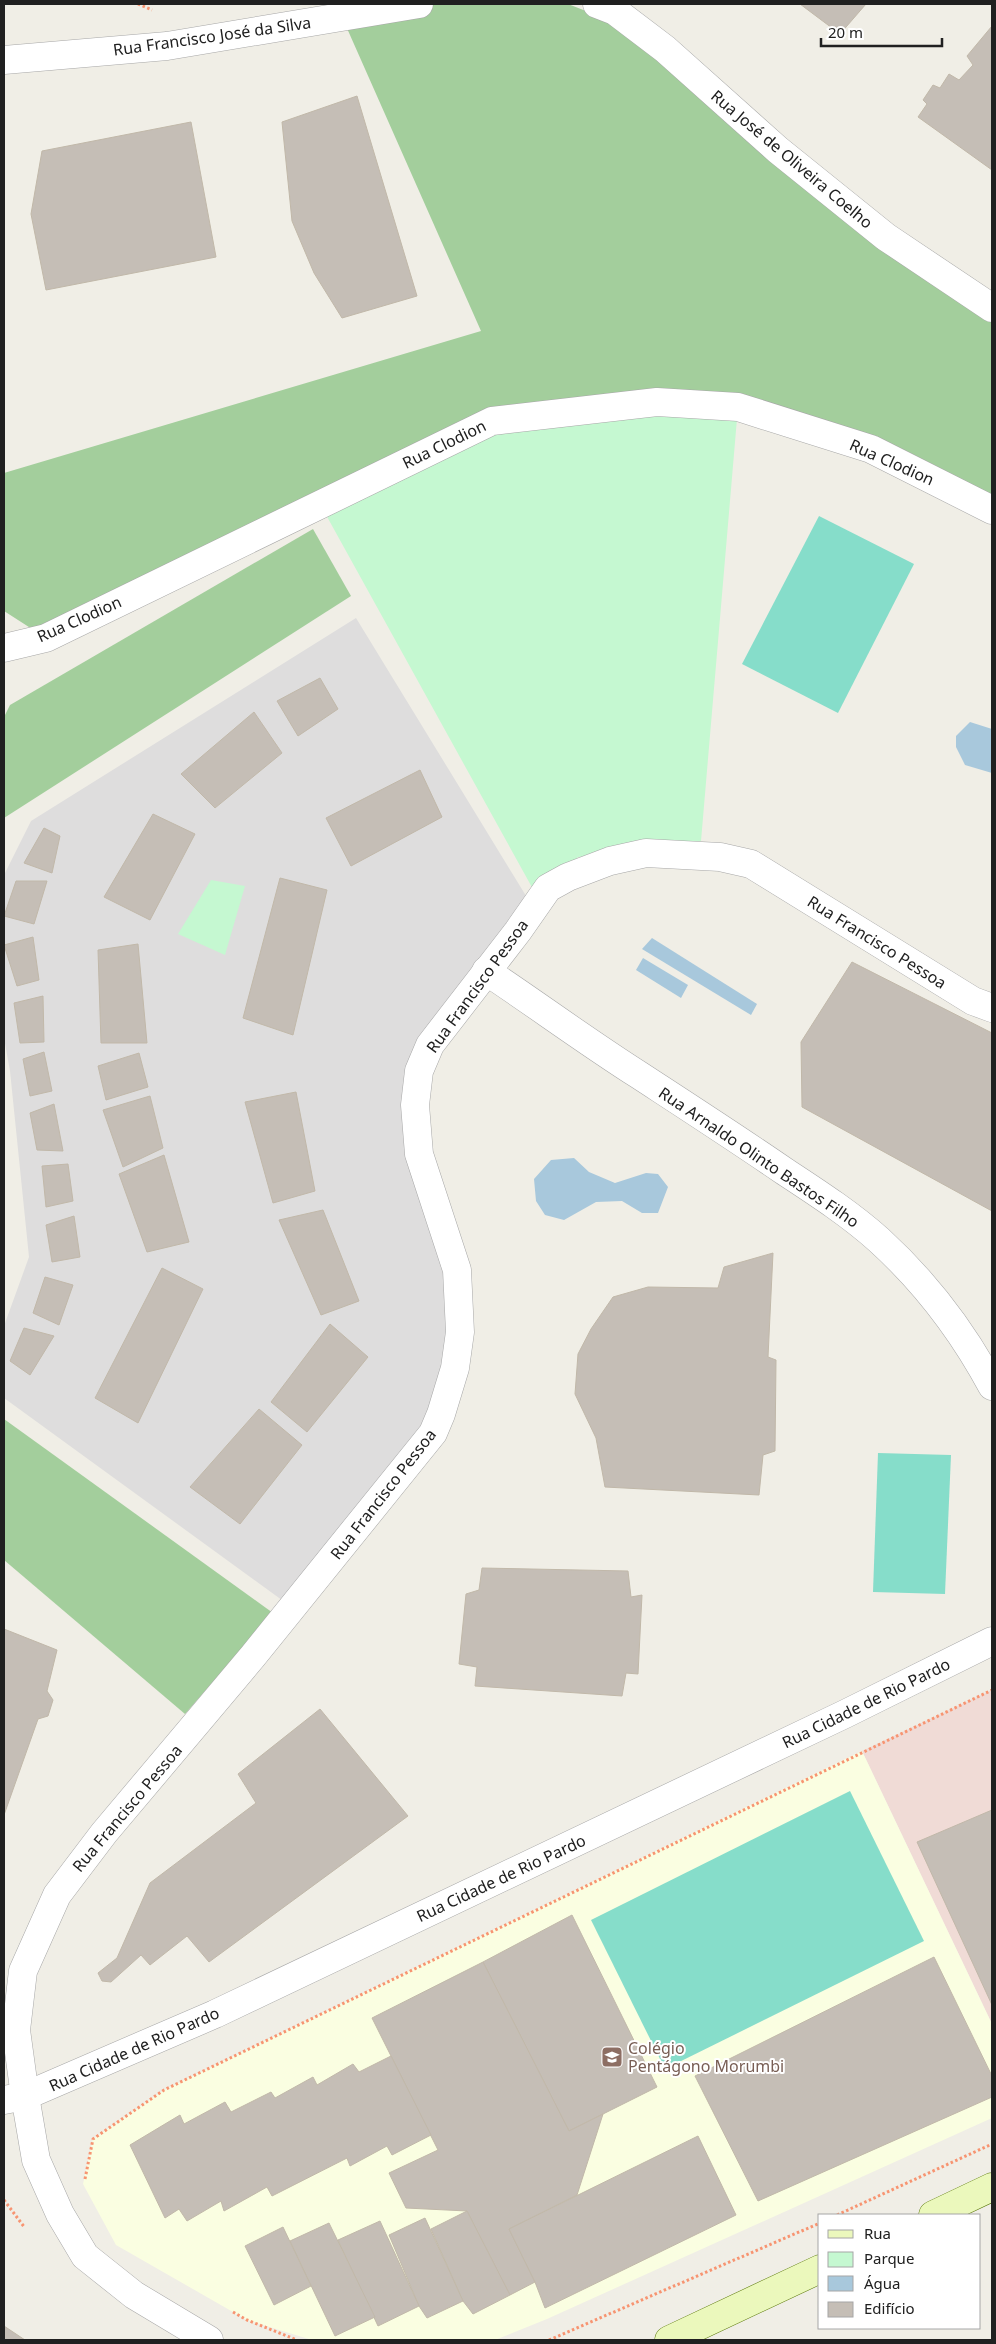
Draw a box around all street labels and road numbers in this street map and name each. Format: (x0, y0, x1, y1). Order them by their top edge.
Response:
street label: Rua Francisco José da Silva (112, 11, 312, 61)
street label: Rua José de Oliveira Coelho (706, 85, 878, 233)
street label: Rua Clodion (399, 414, 489, 474)
street label: Rua Clodion (846, 434, 938, 490)
street label: Rua Clodion (33, 591, 125, 647)
street label: Rua Francisco Pessoa (803, 890, 951, 994)
street label: Rua Francisco Pessoa (421, 915, 533, 1057)
street label: Rua Arnaldo Olinto Bastos Filho (655, 1082, 863, 1232)
street label: Rua Francisco Pessoa (325, 1424, 441, 1564)
street label: Rua Cidade de Rio Pardo (778, 1653, 954, 1753)
street label: Rua Francisco Pessoa (67, 1740, 187, 1876)
street label: Rua Cidade de Rio Pardo (413, 1829, 589, 1927)
street label: Rua Cidade de Rio Pardo (45, 2001, 223, 2097)

